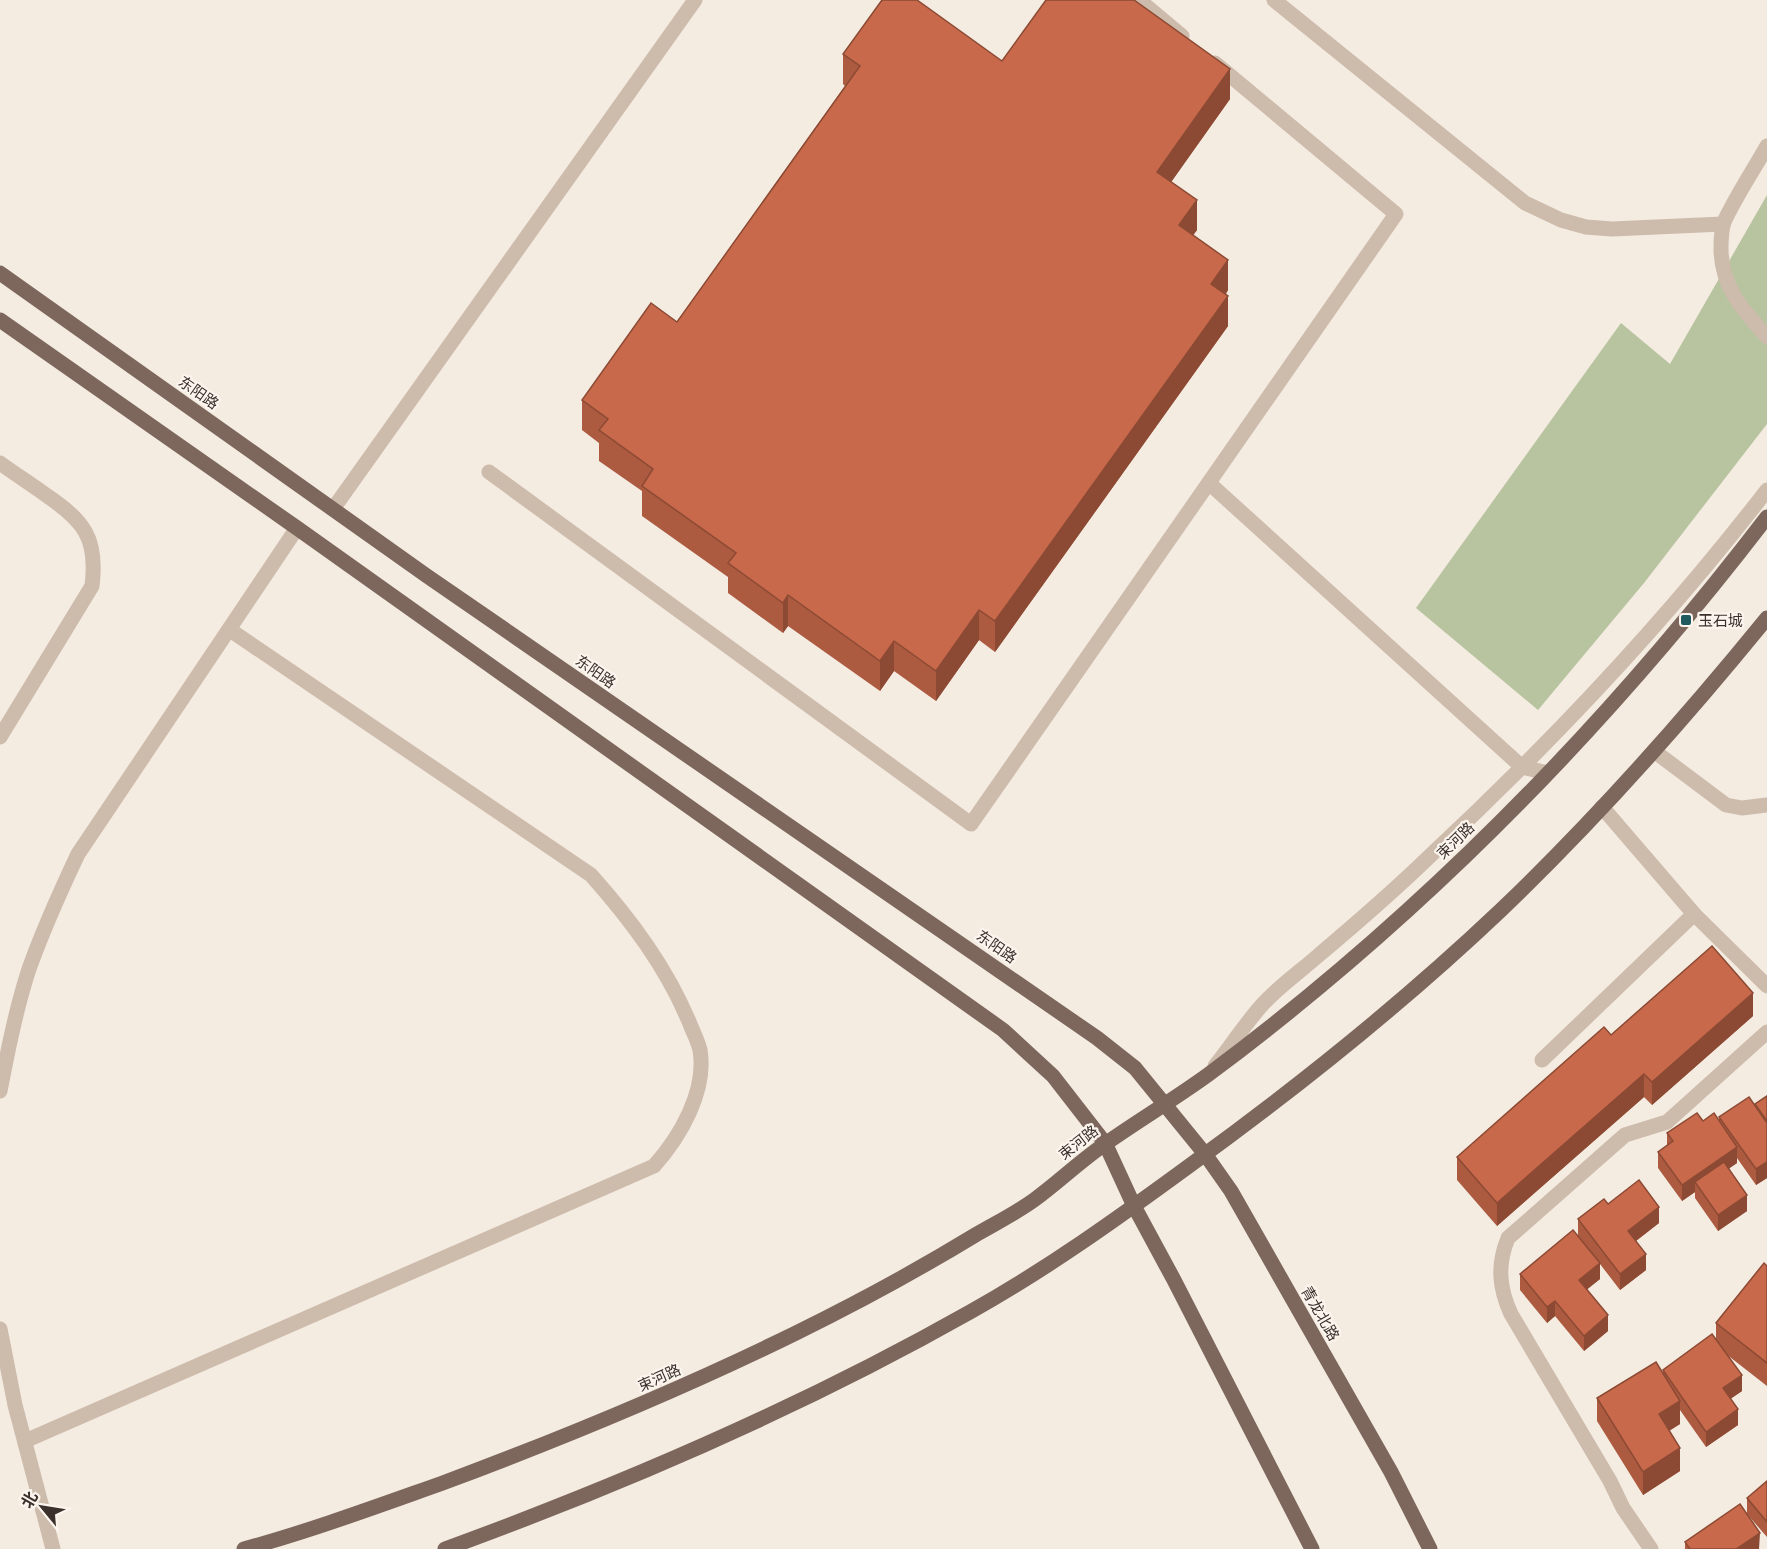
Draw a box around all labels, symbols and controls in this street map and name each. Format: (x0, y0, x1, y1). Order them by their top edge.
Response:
street label: 东阳路 (175, 372, 223, 412)
place label: 玉石城 (1698, 611, 1743, 629)
marker: 玉石城 (1679, 613, 1693, 627)
street label: 东阳路 (572, 651, 620, 691)
street label: 束河路 (1433, 818, 1477, 862)
street label: 东阳路 (973, 926, 1021, 966)
street label: 束河路 (1055, 1121, 1101, 1163)
street label: 青龙北路 (1298, 1283, 1344, 1343)
street label: 束河路 (635, 1360, 683, 1394)
north arrow (12, 1477, 72, 1537)
text: 北 (16, 1488, 41, 1511)

